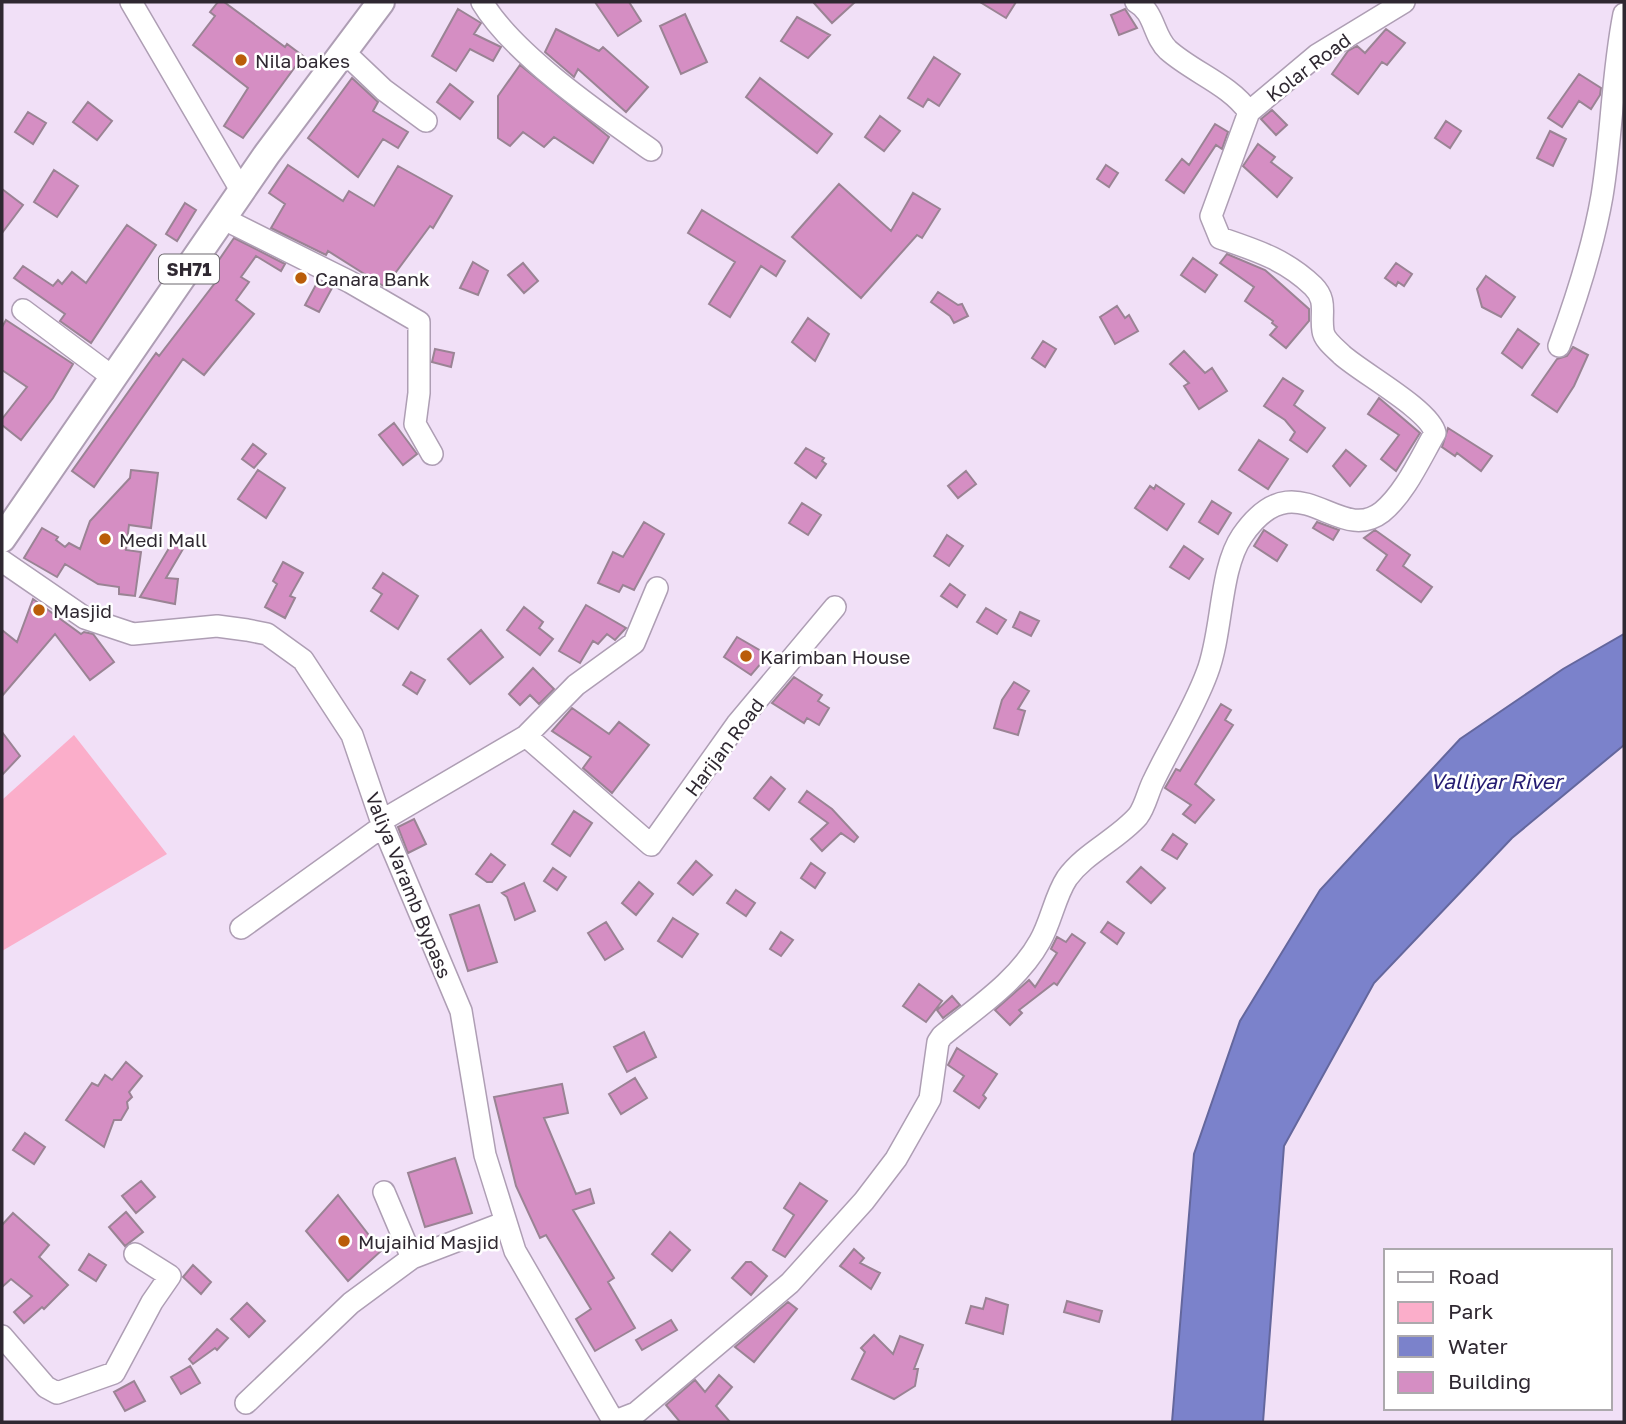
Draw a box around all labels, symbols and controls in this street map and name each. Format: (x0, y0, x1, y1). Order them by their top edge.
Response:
street label: Kolar Road (1261, 28, 1355, 106)
place label: Nila bakes (255, 49, 350, 72)
marker: Nila bakes (233, 52, 249, 68)
road number: SH71 (159, 255, 219, 284)
place label: Canara Bank (315, 267, 430, 290)
marker: Canara Bank (293, 270, 309, 286)
place label: Medi Mall (119, 528, 207, 551)
marker: Medi Mall (97, 531, 113, 547)
place label: Masjid (53, 599, 112, 622)
marker: Masjid (31, 602, 47, 618)
place label: Karimban House (760, 645, 910, 668)
marker: Karimban House (738, 648, 754, 664)
street label: Harijan Road (680, 694, 768, 800)
water label: Valliyar River (1430, 768, 1565, 794)
street label: Valiya Varamb Bypass (361, 789, 457, 981)
place label: Mujaihid Masjid (358, 1230, 499, 1253)
marker: Mujaihid Masjid (336, 1233, 352, 1249)
legend (1384, 1249, 1612, 1410)
text: Road (1448, 1263, 1499, 1289)
text: Park (1448, 1298, 1494, 1324)
text: Water (1448, 1333, 1508, 1359)
text: Building (1448, 1368, 1531, 1394)

